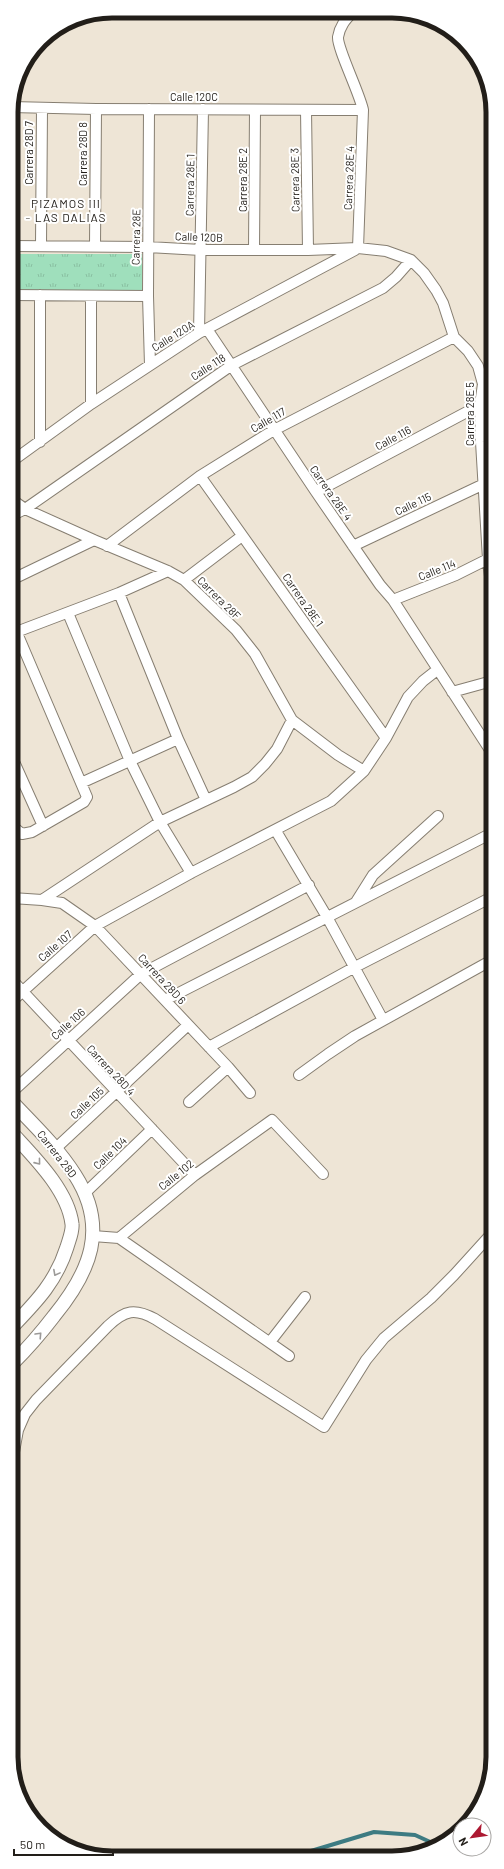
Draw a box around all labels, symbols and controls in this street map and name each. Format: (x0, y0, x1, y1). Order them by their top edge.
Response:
street label: Calle 120C (170, 90, 218, 103)
street label: Carrera 28D 7 (22, 121, 35, 185)
street label: Carrera 28D 8 (76, 122, 89, 186)
street label: Carrera 28E 4 (341, 146, 356, 210)
street label: Carrera 28E 2 (236, 148, 249, 212)
street label: Carrera 28E 3 (287, 148, 302, 212)
street label: Carrera 28E 1 (182, 154, 197, 216)
district label: PIZAMOS III - LAS DALIAS (26, 196, 106, 224)
street label: Carrera 28E (129, 208, 142, 265)
street label: Calle 120B (175, 229, 223, 244)
street label: Calle 120A (149, 317, 197, 354)
street label: Calle 118 (188, 350, 228, 383)
street label: Carrera 28E 5 (463, 382, 476, 446)
street label: Calle 117 (248, 404, 288, 435)
street label: Calle 116 (373, 423, 413, 452)
street label: Carrera 28E 4 (308, 463, 355, 523)
street label: Calle 115 (392, 489, 433, 518)
street label: Calle 114 (416, 556, 457, 583)
street label: Carrera 28E 1 (280, 571, 327, 629)
street label: Carrera 28F (195, 573, 244, 622)
street label: Calle 107 (35, 927, 74, 964)
street label: Carrera 28D 6 (136, 951, 189, 1007)
street label: Calle 106 (48, 1005, 88, 1042)
street label: Carrera 28D 4 (85, 1042, 138, 1098)
street label: Calle 105 (67, 1084, 106, 1121)
street label: Carrera 28D (35, 1128, 80, 1180)
street label: Calle 104 (90, 1134, 129, 1172)
one-way arrow (33, 1157, 40, 1164)
street label: Calle 102 (156, 1157, 196, 1193)
one-way arrow (54, 1269, 61, 1277)
one-way arrow (34, 1333, 41, 1340)
north arrow (452, 1817, 492, 1857)
scale bar (14, 1831, 113, 1857)
text: N (455, 1836, 470, 1848)
text: 50 m (20, 1837, 45, 1851)

